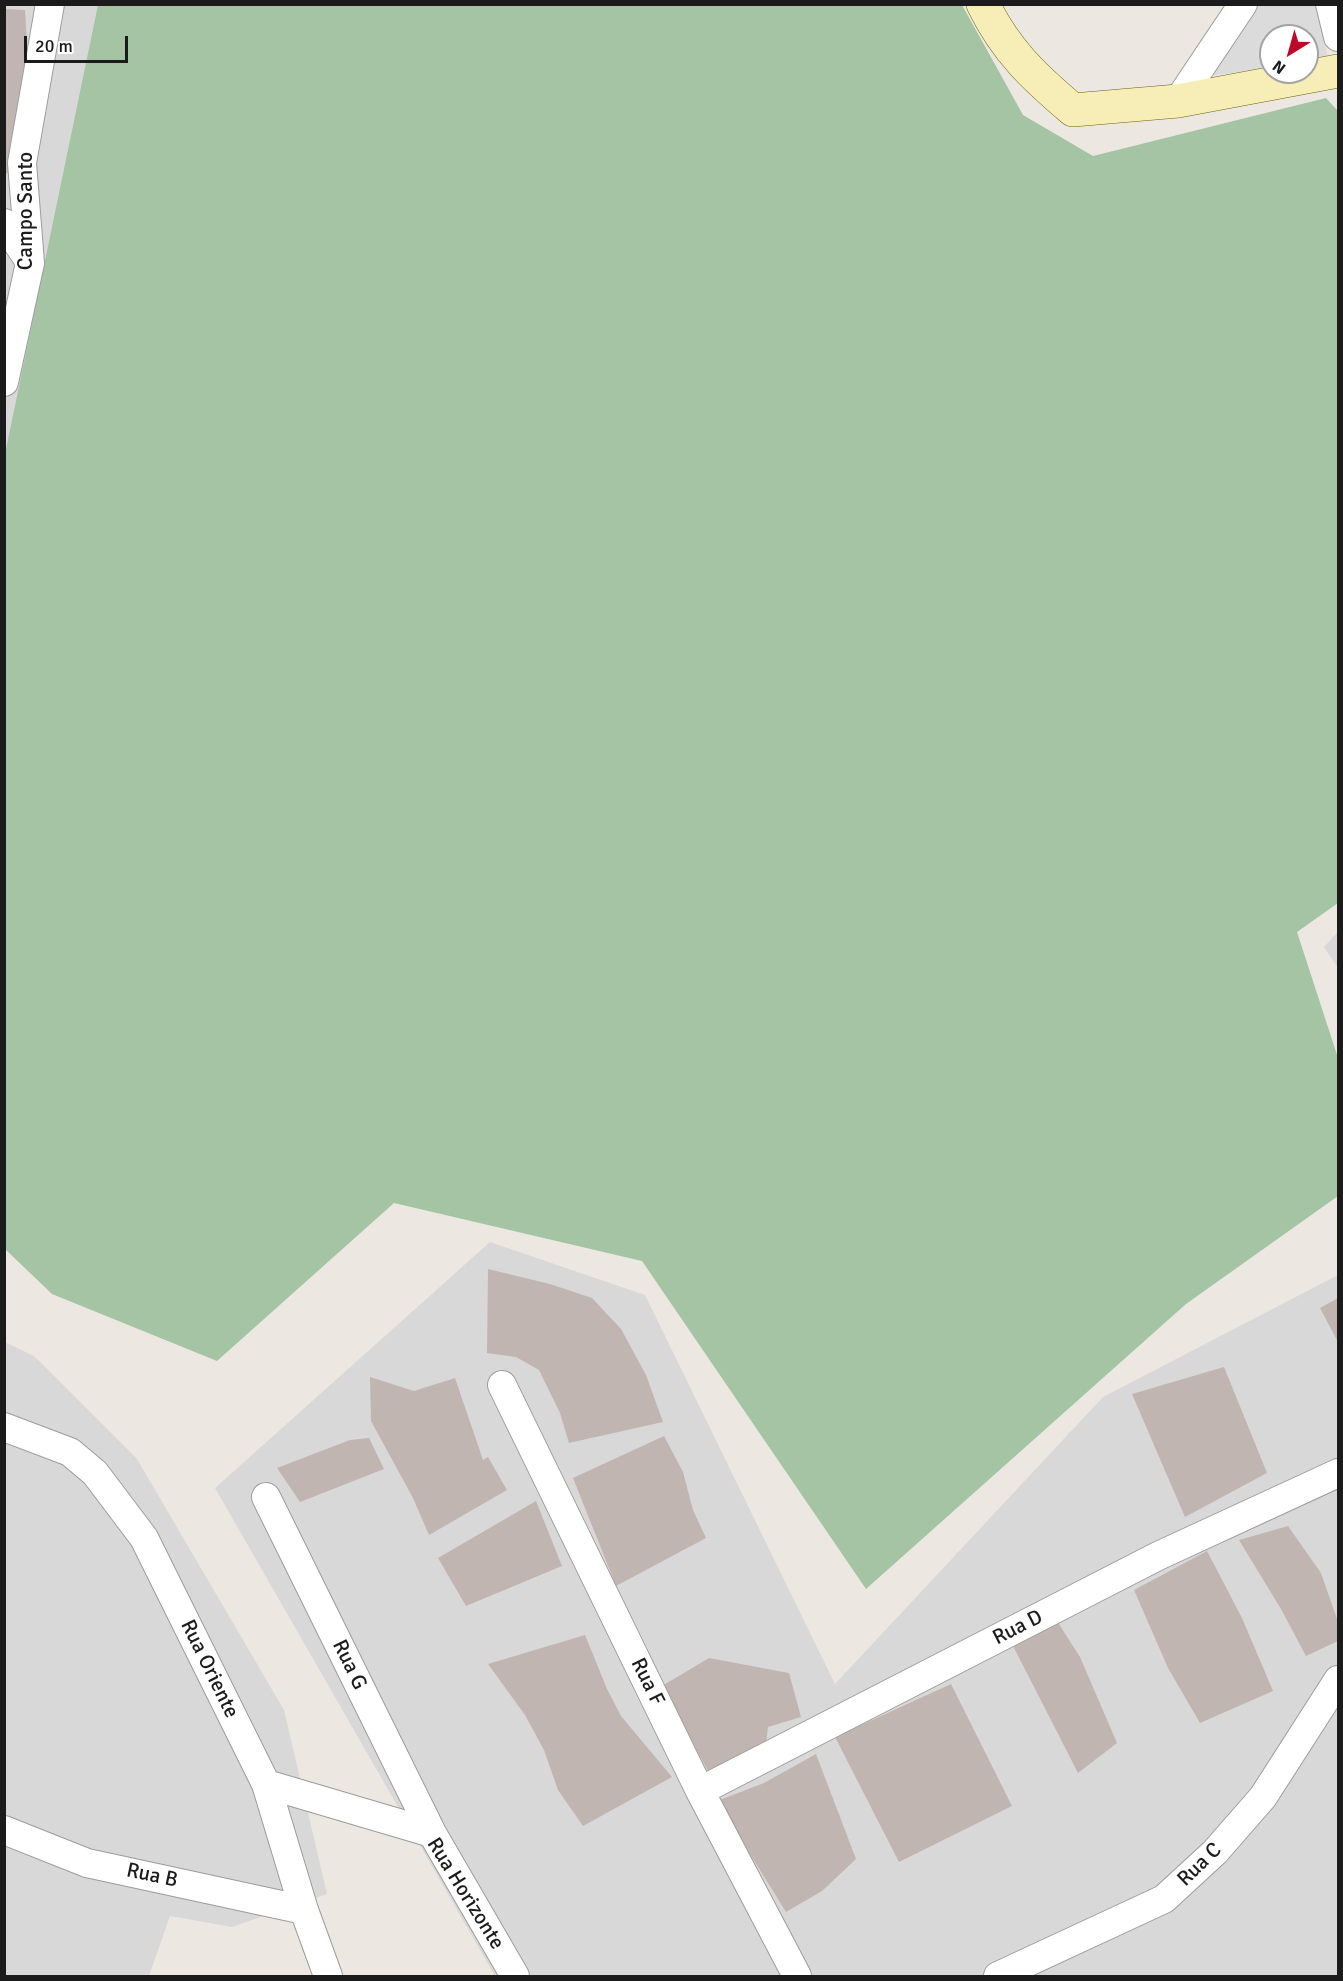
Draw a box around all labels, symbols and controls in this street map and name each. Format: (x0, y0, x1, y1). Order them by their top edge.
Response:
scale bar (27, 24, 130, 62)
north arrow (1259, 24, 1319, 84)
text: 20 m (35, 35, 73, 57)
text: N (1269, 55, 1290, 78)
street label: Campo Santo (13, 152, 39, 270)
street label: Rua D (989, 1605, 1047, 1651)
street label: Rua Oriente (174, 1616, 244, 1722)
street label: Rua G (326, 1636, 372, 1694)
street label: Rua F (625, 1654, 669, 1710)
street label: Rua Horizonte (421, 1834, 509, 1954)
street label: Rua C (1173, 1838, 1227, 1892)
street label: Rua B (124, 1858, 180, 1894)

